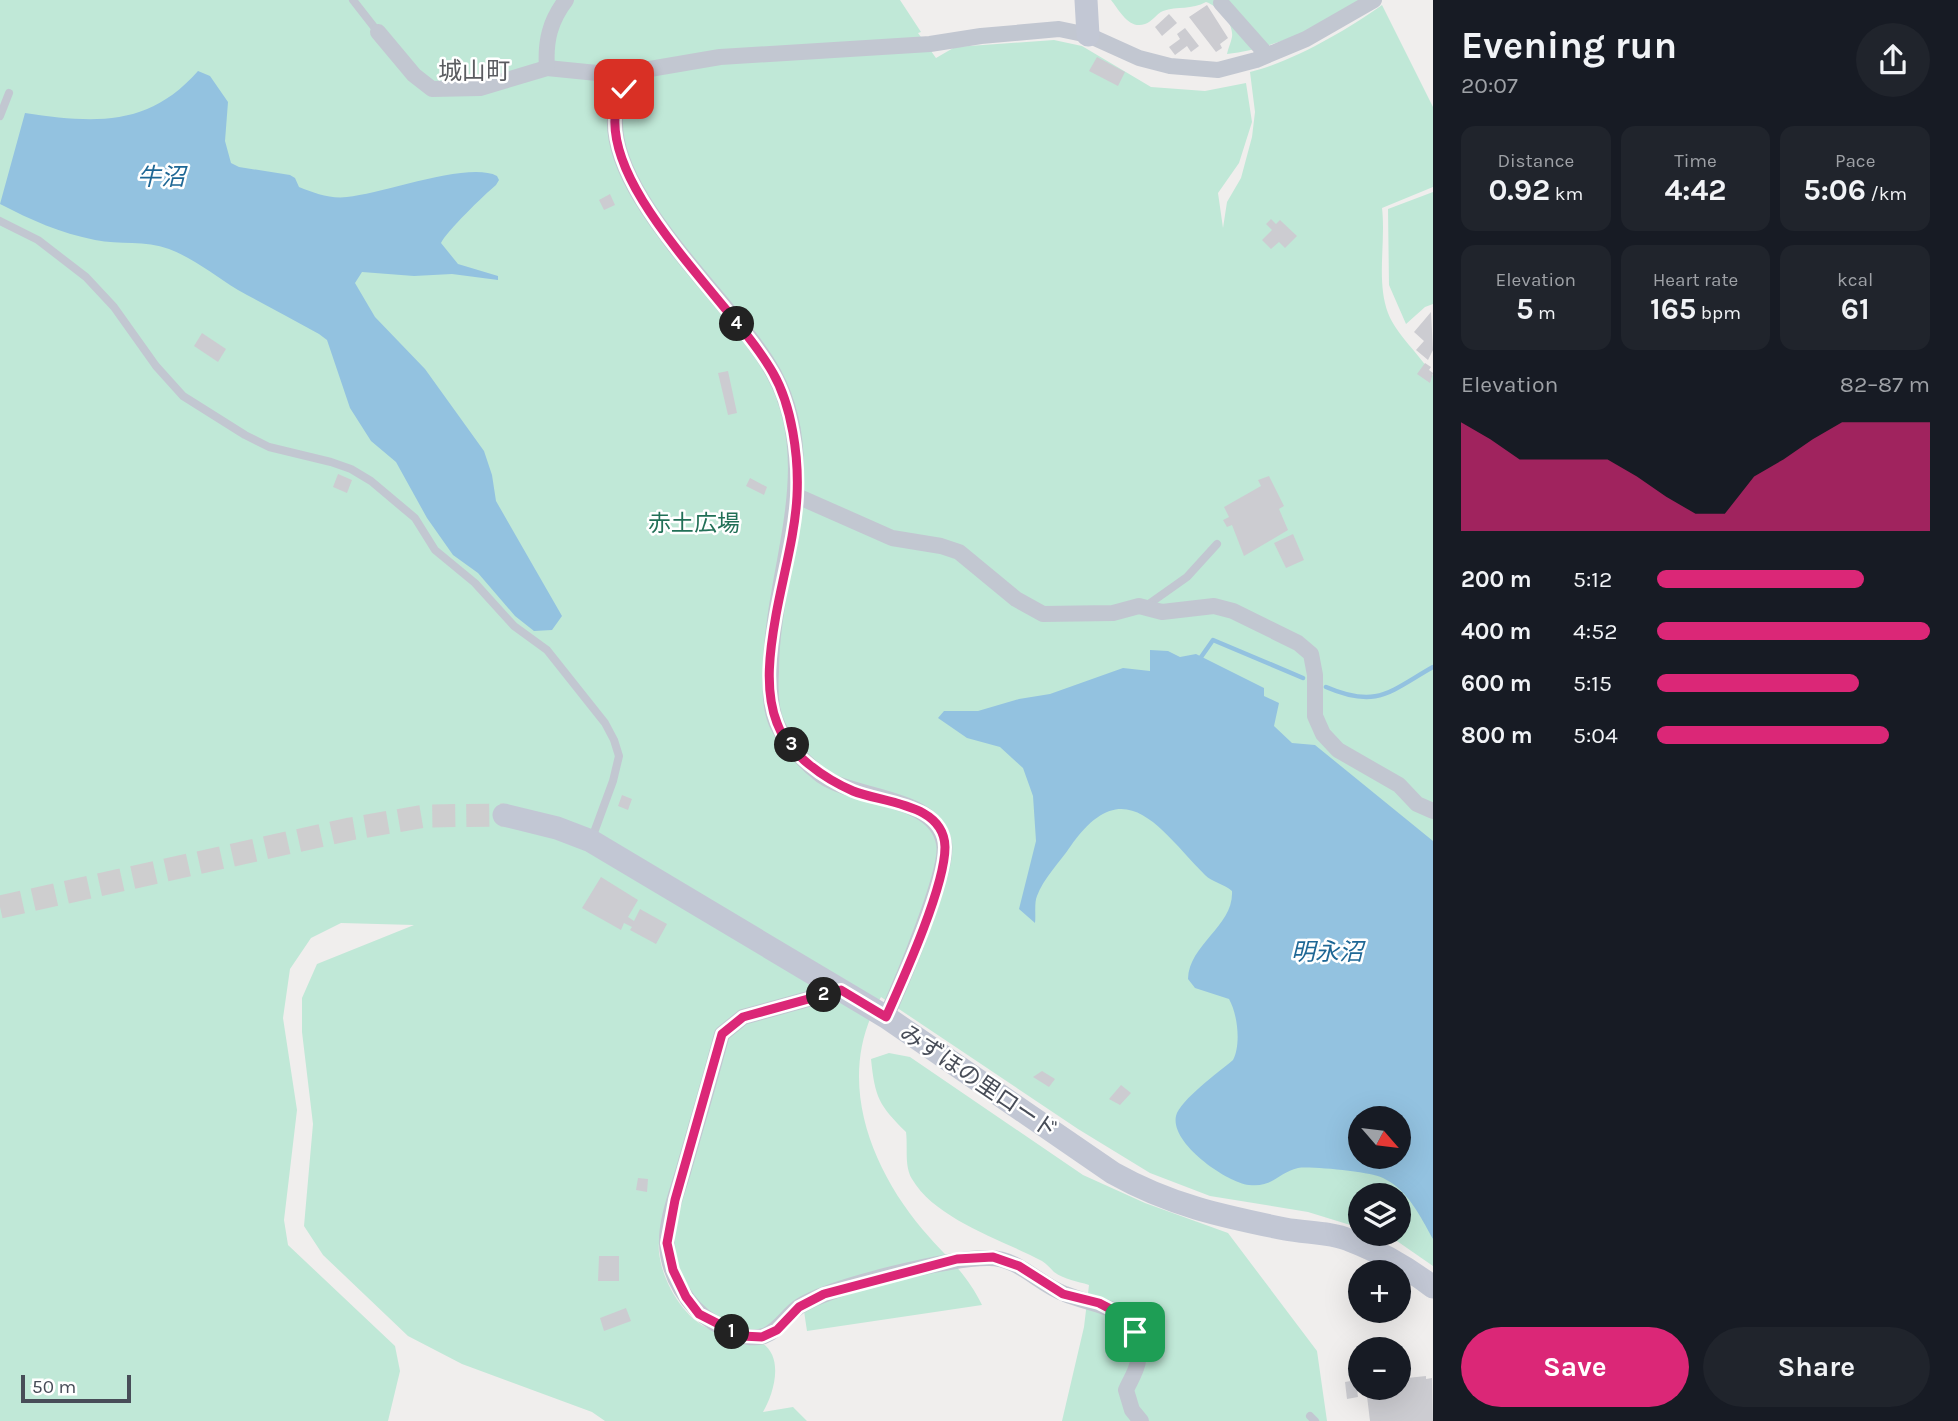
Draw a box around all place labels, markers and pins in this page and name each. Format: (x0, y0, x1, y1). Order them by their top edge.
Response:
pin (594, 59, 654, 119)
pin: 4 (720, 306, 754, 342)
pin: 3 (774, 728, 810, 762)
pin: 2 (806, 978, 842, 1012)
pin (1105, 1302, 1165, 1362)
pin: 1 (714, 1314, 750, 1350)

